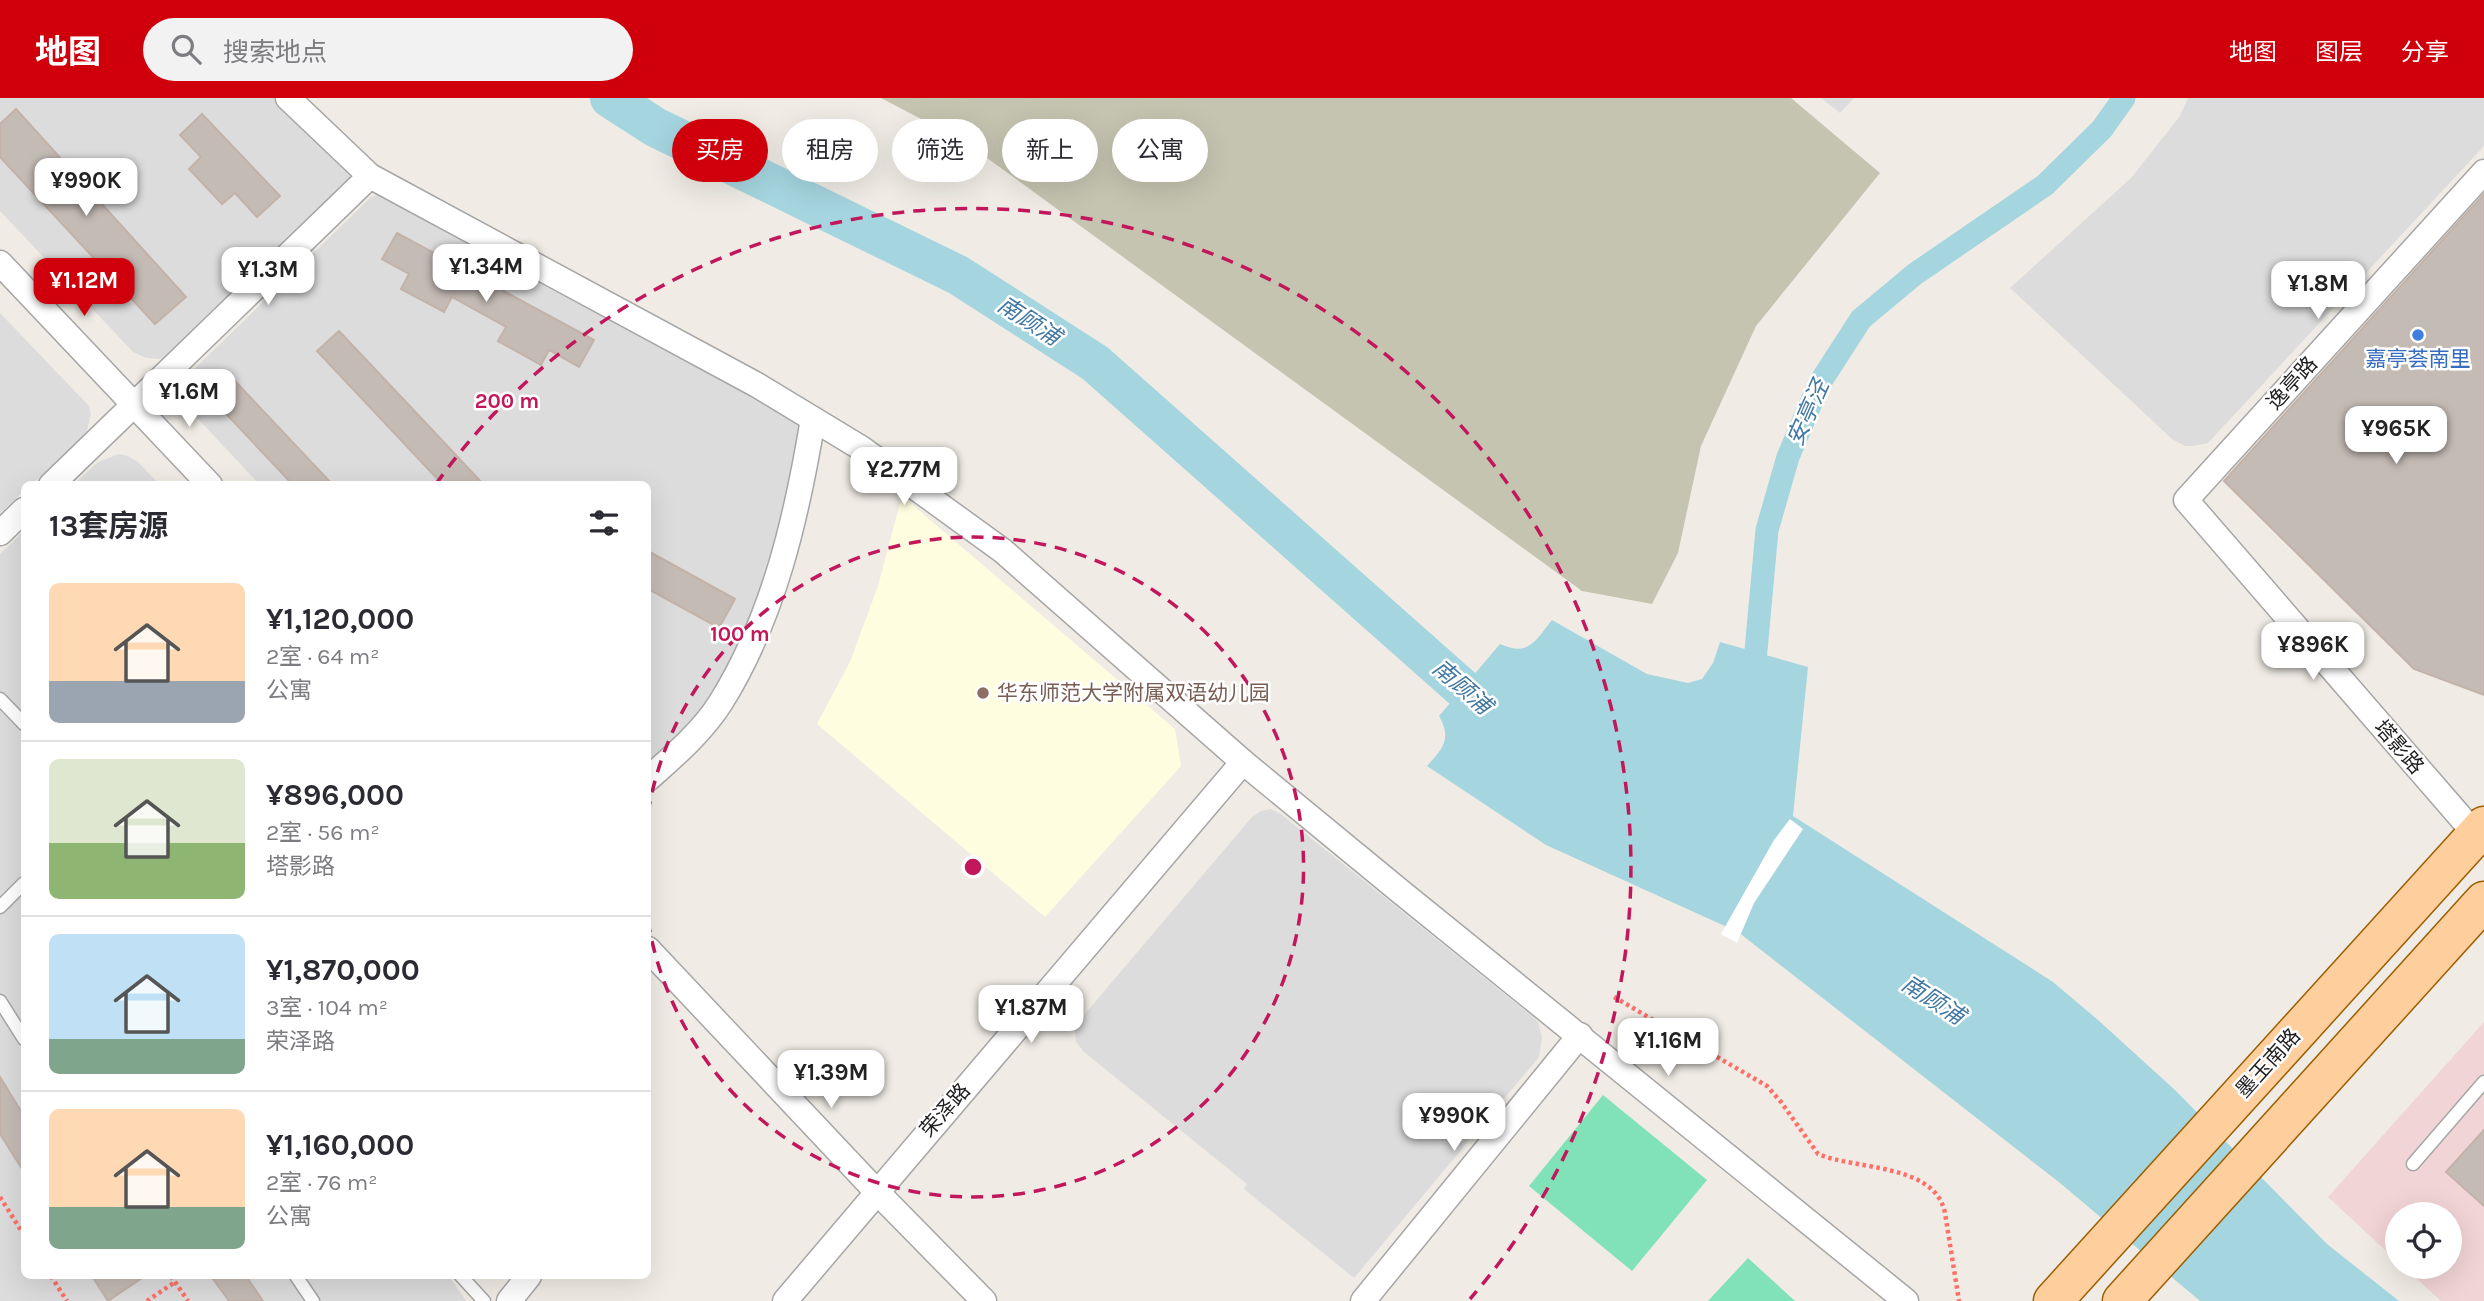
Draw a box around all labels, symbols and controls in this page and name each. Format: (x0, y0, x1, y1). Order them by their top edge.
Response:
search box (143, 18, 633, 81)
icon: search (167, 30, 205, 68)
text: 地图 (35, 33, 101, 71)
text: 搜索地点 (223, 37, 327, 68)
text: 地图 (2229, 38, 2277, 66)
text: 图层 (2315, 38, 2363, 66)
text: 分享 (2401, 38, 2449, 66)
chip: 买房 (672, 119, 768, 182)
chip: 租房 (782, 119, 878, 182)
chip: 筛选 (892, 119, 988, 182)
chip: 新上 (1002, 119, 1098, 182)
chip: 公寓 (1112, 119, 1208, 182)
pin: ¥990K (37, 158, 135, 218)
text: ¥990K (50, 167, 122, 194)
pin: ¥1.34M (429, 244, 543, 304)
pin: ¥1.3M (219, 248, 317, 307)
text: ¥1.34M (449, 253, 523, 280)
text: ¥1.3M (237, 256, 299, 283)
pin: ¥1.12M (27, 258, 141, 318)
pin: ¥1.8M (2269, 262, 2367, 321)
text: ¥1.12M (50, 267, 118, 294)
text: ¥1.8M (2287, 270, 2349, 297)
water label: 南顾浦 (993, 291, 1069, 353)
marker: 嘉亭荟南里 (2410, 327, 2426, 343)
place label: 嘉亭荟南里 (2366, 347, 2471, 371)
street label: 逸亭路 (2262, 352, 2322, 414)
pin: ¥1.6M (140, 370, 238, 429)
water label: 安亭泾 (1782, 374, 1835, 450)
text: ¥1.6M (159, 378, 219, 405)
text: 200 m (475, 389, 539, 413)
pin: ¥965K (2347, 406, 2445, 466)
text: ¥965K (2361, 415, 2431, 442)
pin: ¥2.77M (847, 448, 961, 507)
text: ¥2.77M (866, 456, 942, 483)
icon: filters (585, 504, 623, 542)
text: 13套房源 (49, 508, 168, 544)
text: ¥1,120,000 (266, 601, 414, 637)
icon: home (105, 611, 189, 695)
text: 100 m (710, 622, 770, 646)
pin: ¥896K (2264, 622, 2362, 682)
text: ¥896K (2277, 631, 2349, 658)
text: 2室 · 64 m² (266, 643, 380, 670)
water label: 南顾浦 (1427, 654, 1500, 722)
text: 公寓 (266, 677, 312, 704)
place label: 华东师范大学附属双语幼儿园 (997, 681, 1270, 705)
marker: 华东师范大学附属双语幼儿园 (975, 685, 991, 701)
street label: 塔影路 (2369, 715, 2429, 779)
text: ¥896,000 (266, 777, 404, 813)
icon: home (105, 787, 189, 871)
text: 2室 · 56 m² (266, 819, 380, 846)
text: 塔影路 (266, 853, 335, 880)
centre of rings (961, 855, 985, 879)
text: ¥1,870,000 (266, 952, 420, 988)
icon: home (105, 962, 189, 1046)
water label: 南顾浦 (1897, 970, 1973, 1032)
pin: ¥1.87M (974, 986, 1088, 1045)
text: 3室 · 104 m² (266, 994, 388, 1021)
text: ¥1.87M (994, 994, 1068, 1021)
pin: ¥1.16M (1611, 1018, 1725, 1078)
street label: 墨玉南路 (2231, 1024, 2305, 1102)
text: ¥1.16M (1634, 1027, 1702, 1054)
text: 荣泽路 (266, 1028, 335, 1055)
pin: ¥1.39M (774, 1051, 888, 1110)
text: ¥1.39M (793, 1059, 869, 1086)
street label: 荣泽路 (915, 1078, 975, 1142)
pin: ¥990K (1405, 1094, 1503, 1153)
text: ¥990K (1418, 1102, 1490, 1129)
text: ¥1,160,000 (266, 1127, 414, 1163)
icon: home (105, 1137, 189, 1221)
text: 2室 · 76 m² (266, 1169, 378, 1196)
map controls (2385, 1202, 2462, 1279)
button: locate (2385, 1202, 2462, 1279)
text: 公寓 (266, 1203, 312, 1230)

